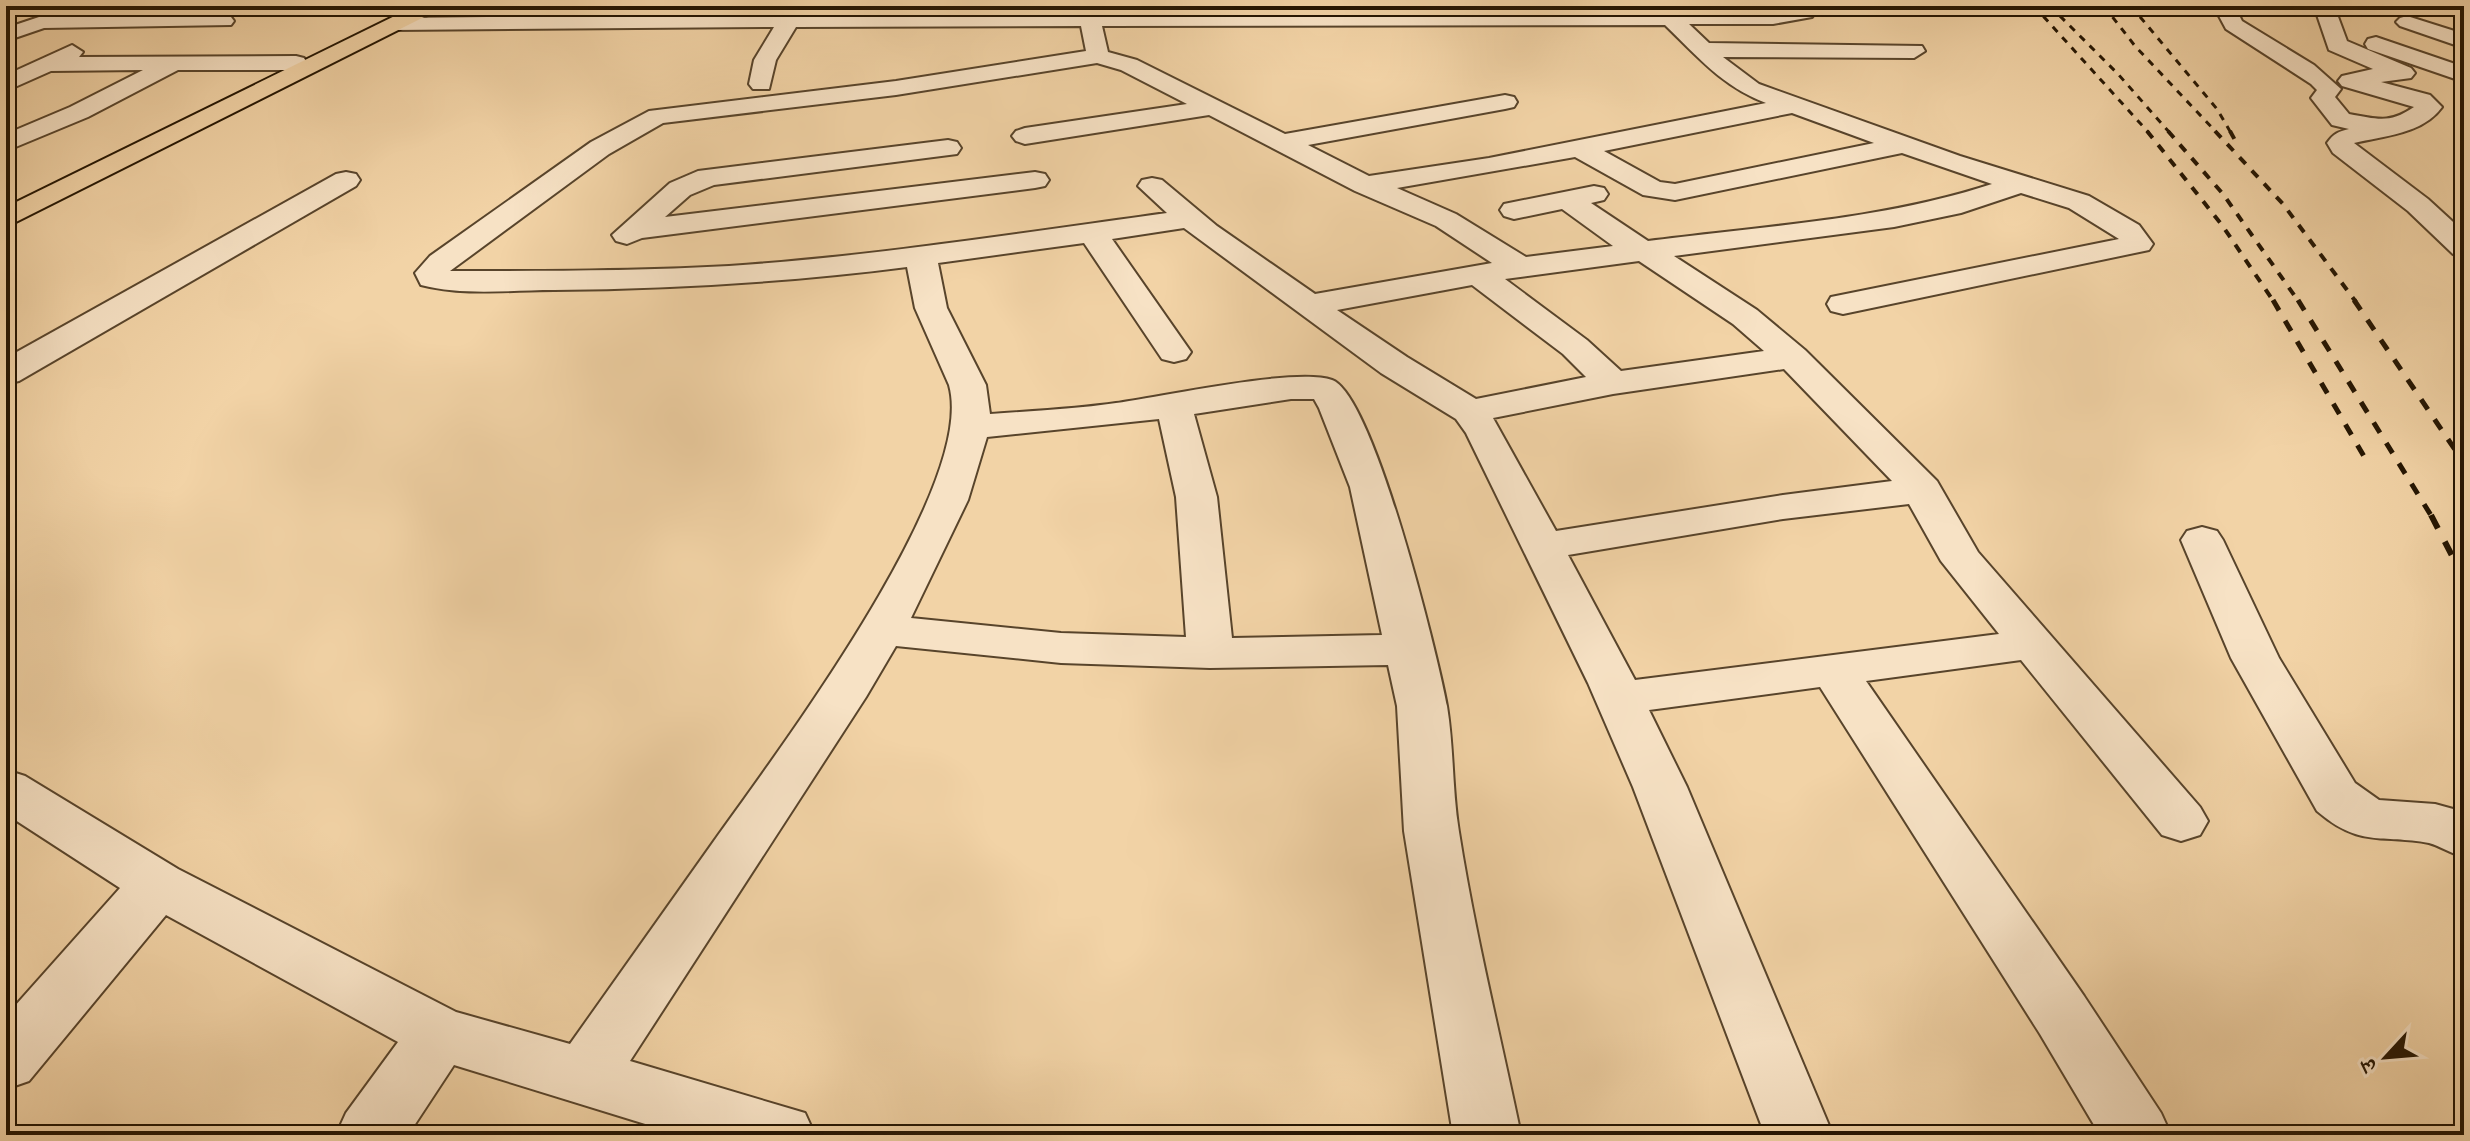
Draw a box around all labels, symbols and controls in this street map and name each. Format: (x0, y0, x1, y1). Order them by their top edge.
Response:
north arrow (2346, 1017, 2426, 1097)
text: उ (2353, 1051, 2388, 1078)

